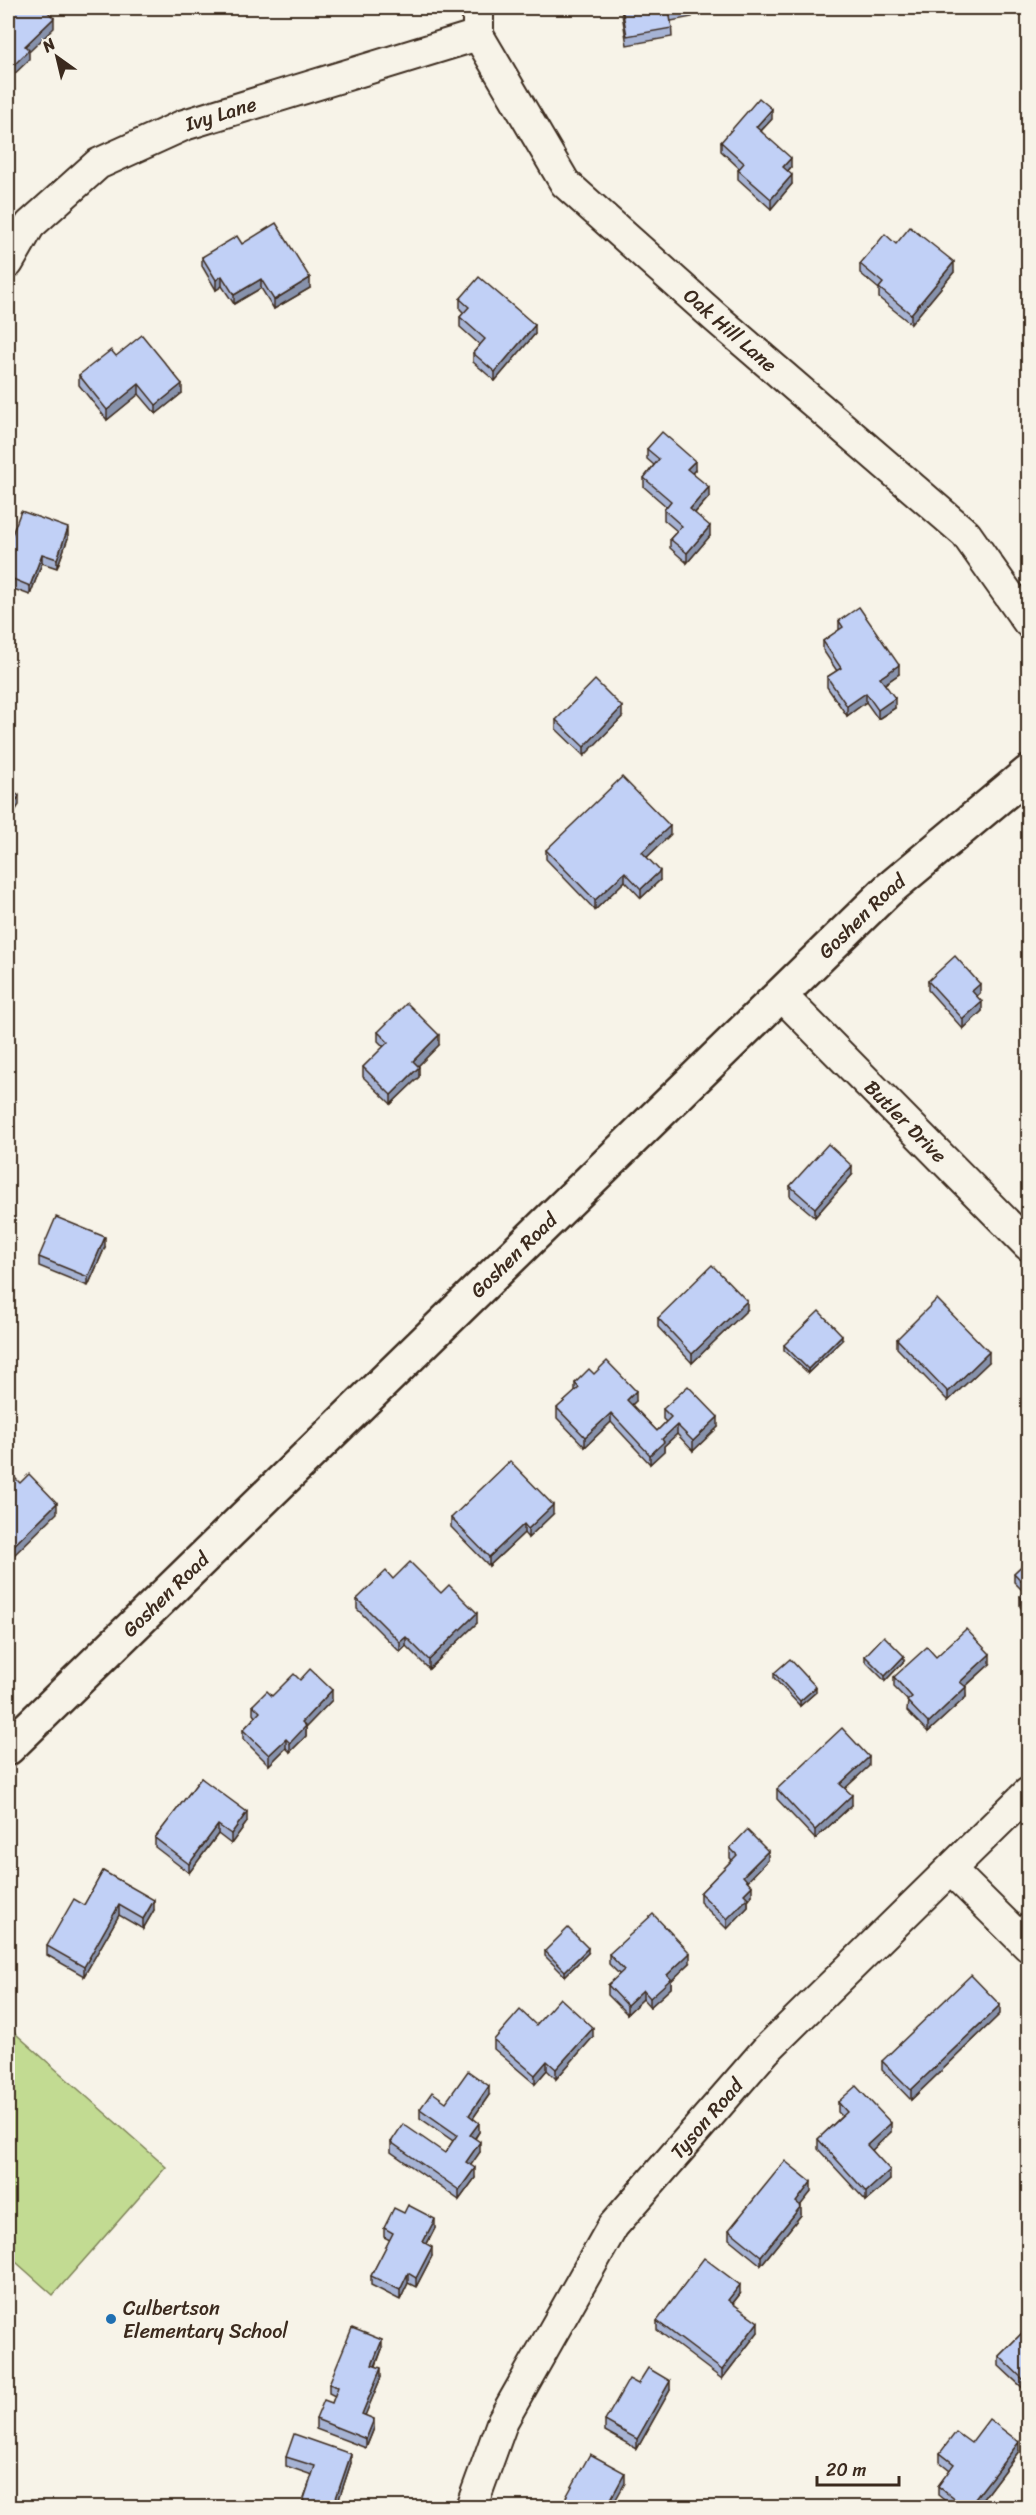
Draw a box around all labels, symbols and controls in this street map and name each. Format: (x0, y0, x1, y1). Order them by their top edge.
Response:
north arrow (27, 27, 87, 87)
text: N (35, 29, 62, 61)
street label: Ivy Lane (180, 86, 261, 142)
street label: Oak Hill Lane (675, 279, 785, 381)
street label: Goshen Road (809, 864, 915, 967)
street label: Butler Drive (856, 1071, 956, 1171)
street label: Goshen Road (461, 1203, 567, 1307)
street label: Goshen Road (113, 1542, 219, 1646)
street label: Tyson Road (661, 2069, 753, 2167)
place label: Culbertson Elementary School (123, 2291, 288, 2349)
marker: Culbertson Elementary School (104, 2312, 118, 2326)
scale bar (817, 2449, 900, 2487)
text: 20 m (826, 2454, 866, 2486)

